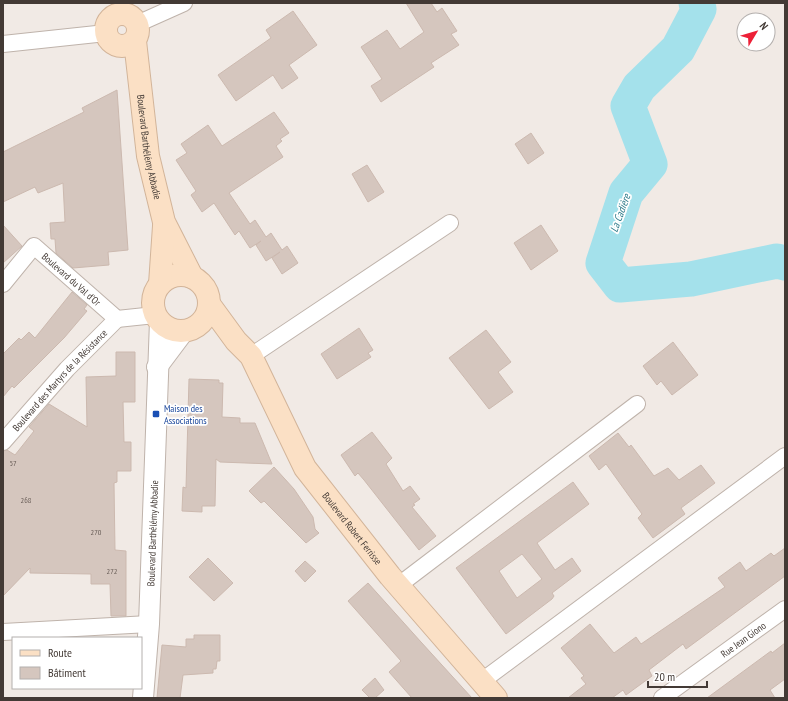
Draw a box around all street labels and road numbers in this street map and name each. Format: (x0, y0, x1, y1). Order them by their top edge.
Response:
street label: Boulevard Barthélémy Abbadie (134, 94, 164, 201)
street label: Boulevard du Val d'Or (39, 250, 104, 309)
street label: Boulevard des Martyrs de la Résistance (10, 327, 110, 434)
street label: Boulevard Barthélémy Abbadie (144, 480, 161, 587)
street label: Boulevard Robert Ferrisse (319, 490, 385, 567)
street label: Rue Jean Giono (718, 619, 768, 660)

